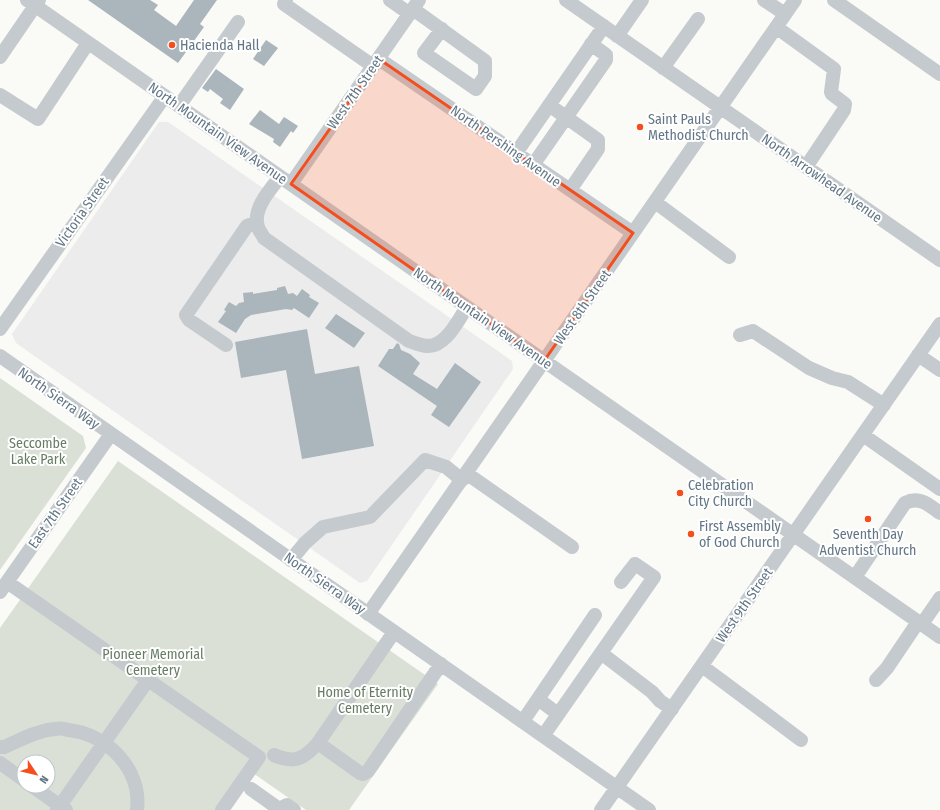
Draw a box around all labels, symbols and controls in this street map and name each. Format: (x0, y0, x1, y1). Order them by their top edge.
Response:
place label: Hacienda Hall (180, 37, 260, 54)
marker: Hacienda Hall (167, 40, 177, 50)
street label: West 7th Street (324, 52, 387, 133)
street label: North Mountain View Avenue (145, 79, 290, 188)
street label: North Pershing Avenue (447, 102, 564, 191)
place label: Saint Pauls Methodist Church (648, 111, 749, 144)
marker: Saint Pauls Methodist Church (635, 122, 645, 132)
street label: North Arrowhead Avenue (758, 130, 885, 226)
street label: Victoria Street (52, 174, 113, 250)
street label: North Mountain View Avenue (410, 264, 555, 373)
street label: West 8th Street (550, 266, 615, 348)
street label: North Sierra Way (15, 364, 103, 433)
park label: Seccombe Lake Park (9, 435, 67, 468)
street label: East 7th Street (25, 474, 86, 552)
place label: Celebration City Church (688, 477, 754, 510)
marker: Celebration City Church (675, 488, 685, 498)
marker: Seventh Day Adventist Church (863, 514, 873, 524)
place label: First Assembly of God Church (699, 518, 782, 551)
place label: Seventh Day Adventist Church (820, 526, 916, 559)
marker: First Assembly of God Church (686, 529, 696, 539)
street label: North Sierra Way (281, 549, 369, 618)
street label: West 9th Street (712, 564, 777, 646)
park label: Pioneer Memorial Cemetery (102, 646, 204, 679)
park label: Home of Eternity Cemetery (317, 684, 414, 717)
north arrow (16, 754, 56, 794)
text: N (37, 773, 51, 786)

